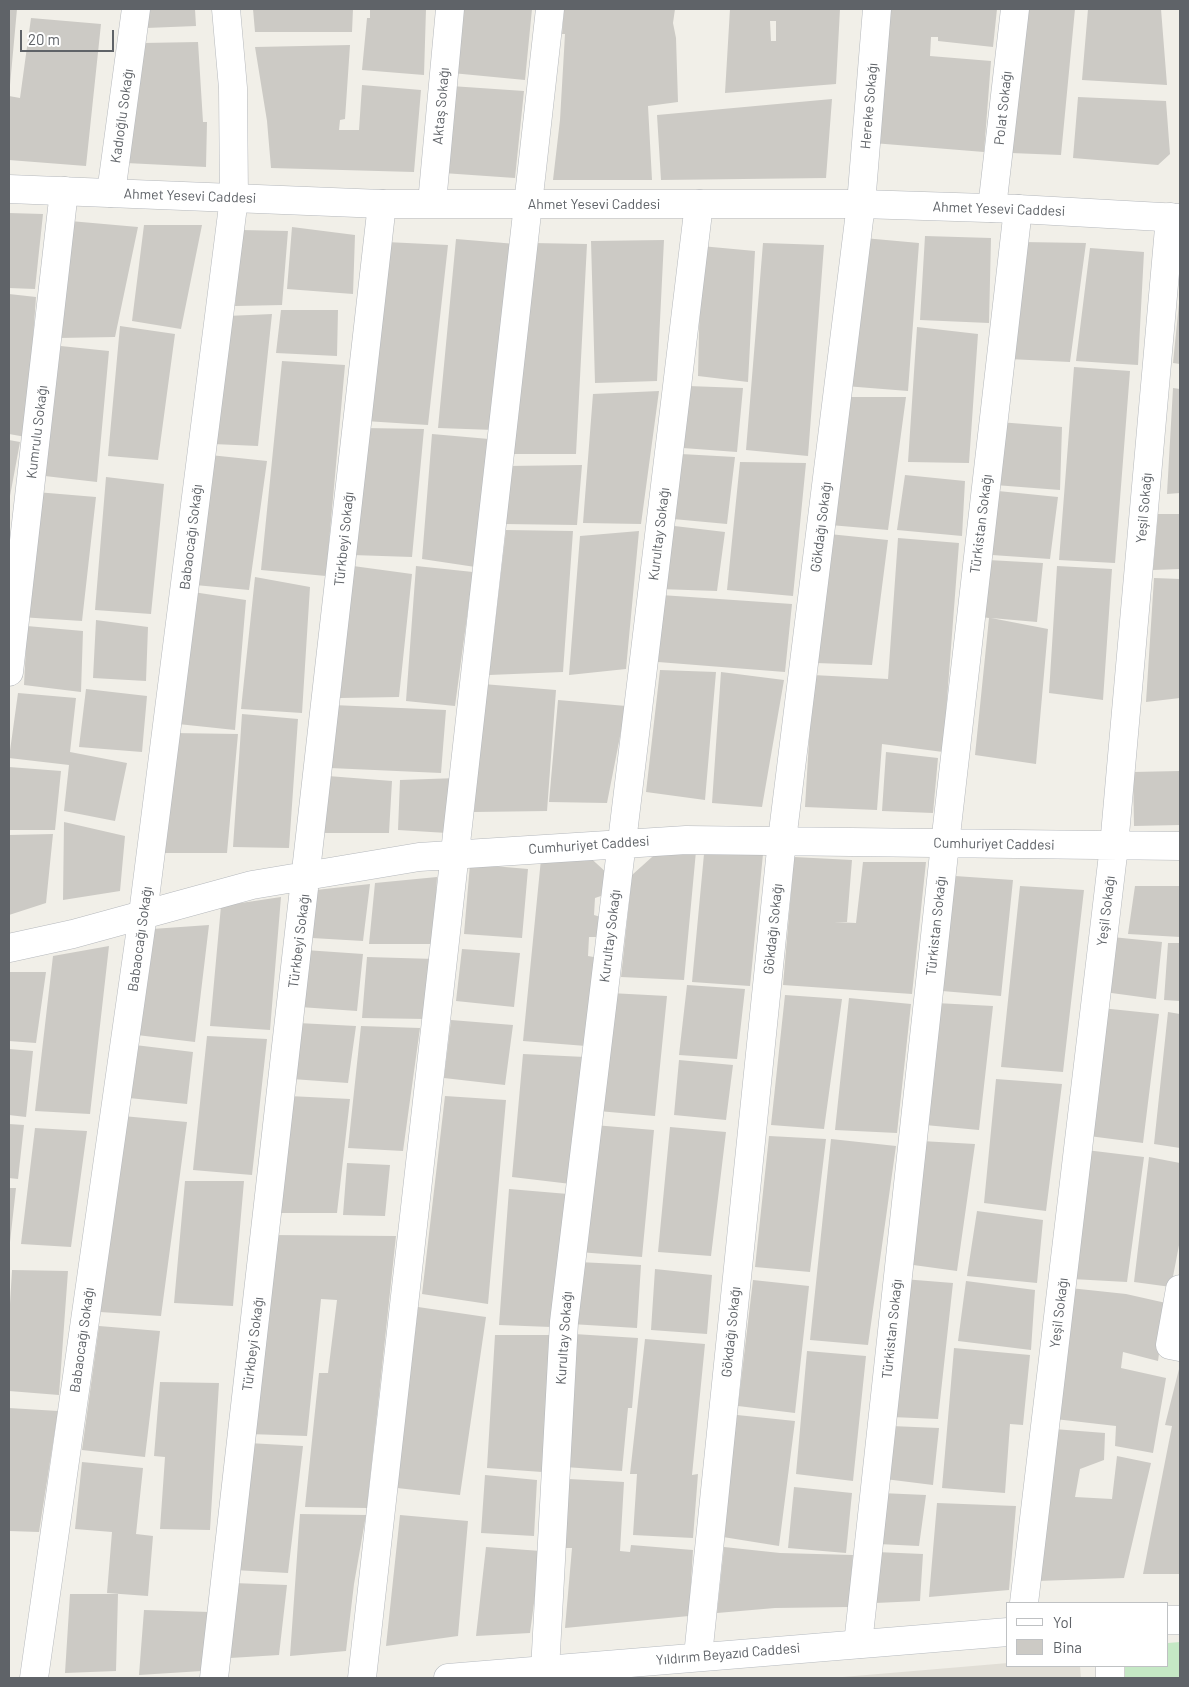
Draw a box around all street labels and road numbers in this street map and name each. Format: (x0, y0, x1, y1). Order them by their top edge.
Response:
street label: Hereke Sokağı (857, 62, 881, 150)
street label: Aktaş Sokağı (429, 67, 453, 145)
street label: Kadıoğlu Sokağı (107, 68, 137, 164)
street label: Polat Sokağı (991, 70, 1015, 146)
street label: Ahmet Yesevi Caddesi (123, 185, 257, 207)
street label: Ahmet Yesevi Caddesi (528, 196, 660, 212)
street label: Ahmet Yesevi Caddesi (932, 198, 1066, 220)
street label: Kumrulu Sokağı (23, 384, 51, 480)
street label: Yeşil Sokağı (1133, 472, 1155, 544)
street label: Türkistan Sokağı (967, 473, 995, 575)
street label: Gökdağı Sokağı (807, 481, 835, 573)
street label: Babaocağı Sokağı (176, 483, 206, 591)
street label: Kurultay Sokağı (645, 487, 673, 581)
street label: Türkbeyi Sokağı (331, 491, 357, 587)
street label: Cumhuriyet Caddesi (528, 832, 650, 858)
street label: Cumhuriyet Caddesi (933, 835, 1055, 853)
street label: Türkistan Sokağı (922, 875, 950, 977)
street label: Yeşil Sokağı (1093, 875, 1119, 947)
street label: Gökdağı Sokağı (760, 883, 786, 975)
street label: Babaocağı Sokağı (124, 885, 156, 993)
street label: Kurultay Sokağı (596, 889, 624, 983)
street label: Türkbeyi Sokağı (285, 893, 313, 989)
street label: Yeşil Sokağı (1046, 1277, 1072, 1349)
street label: Türkistan Sokağı (878, 1278, 906, 1380)
street label: Babaocağı Sokağı (66, 1286, 98, 1394)
street label: Gökdağı Sokağı (718, 1286, 744, 1378)
street label: Kurultay Sokağı (552, 1291, 576, 1385)
street label: Türkbeyi Sokağı (239, 1296, 267, 1392)
street label: Yıldırım Beyazıd Caddesi (655, 1639, 801, 1669)

